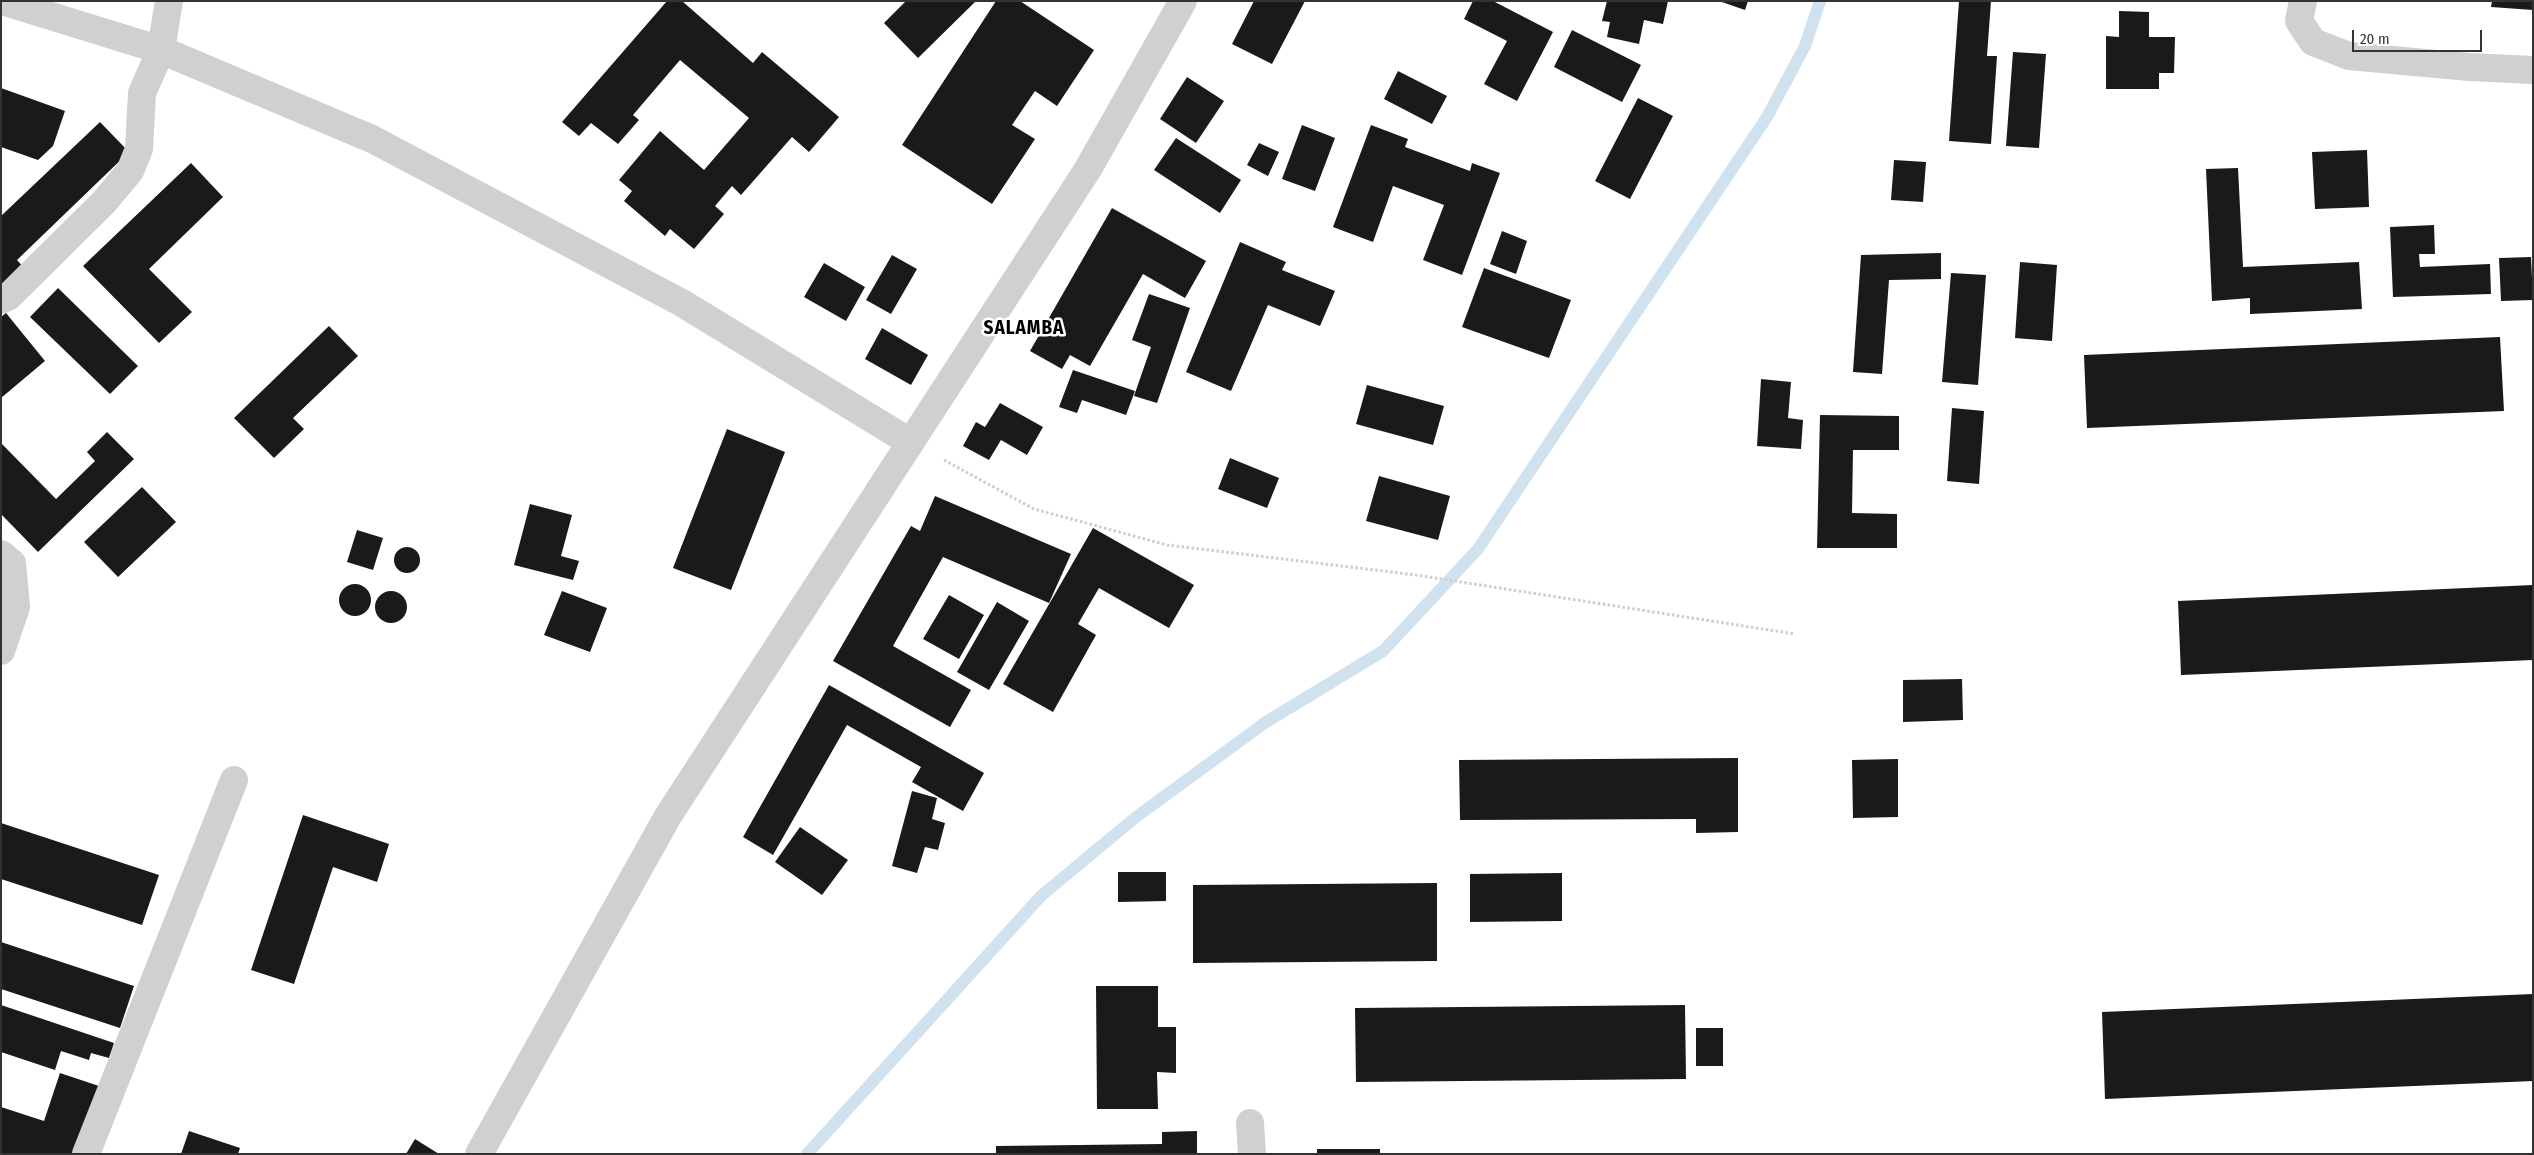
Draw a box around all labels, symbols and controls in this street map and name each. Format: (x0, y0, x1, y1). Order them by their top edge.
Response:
scale bar (2354, 20, 2484, 52)
text: 20 m (2360, 30, 2390, 48)
district label: SALAMBA (983, 318, 1065, 340)

